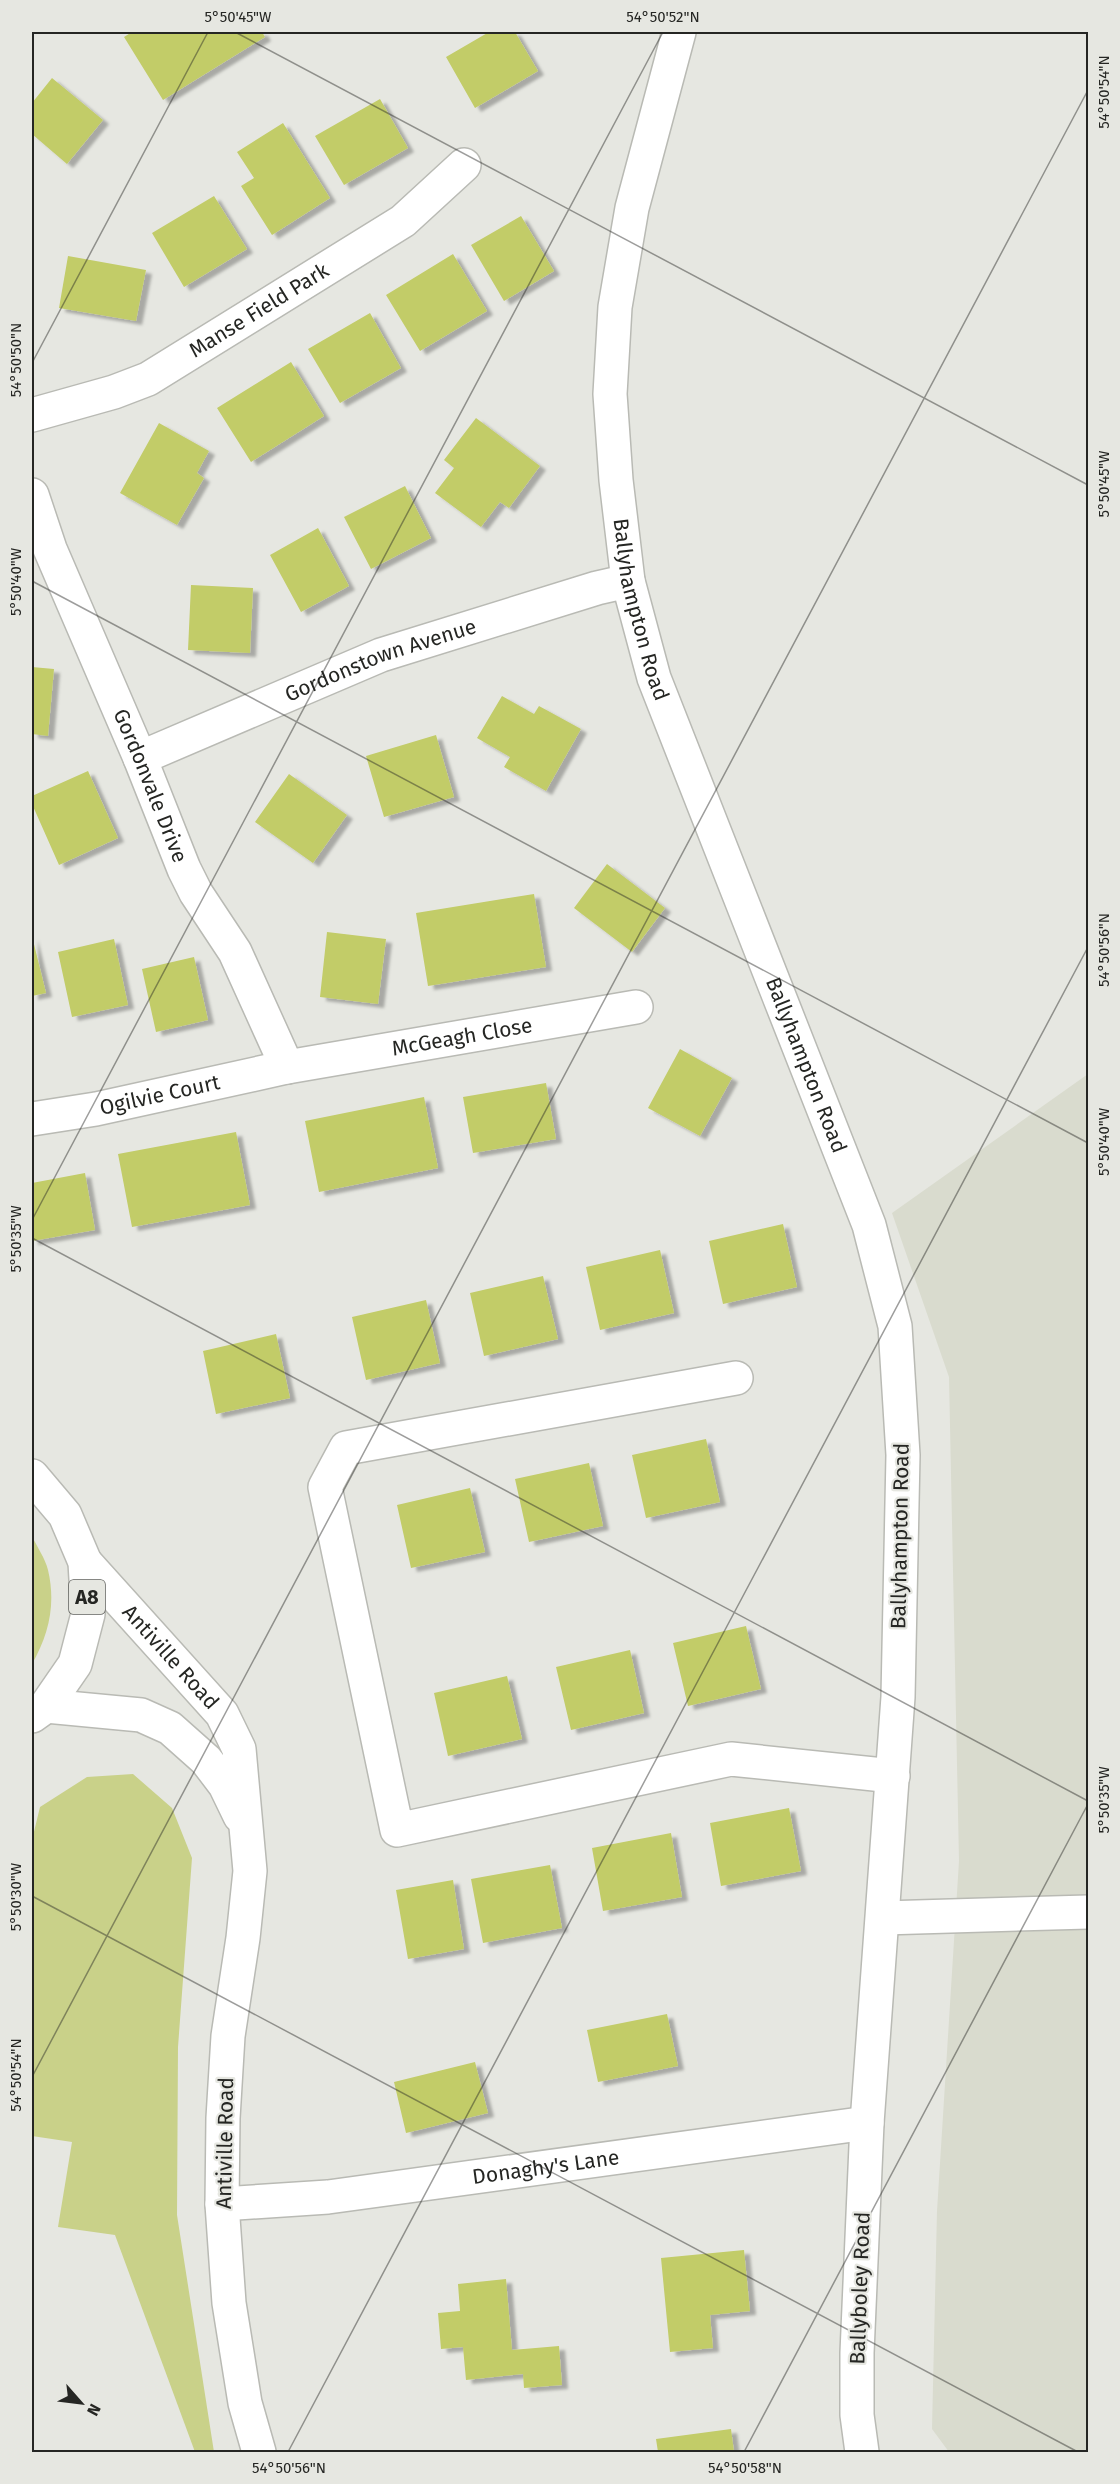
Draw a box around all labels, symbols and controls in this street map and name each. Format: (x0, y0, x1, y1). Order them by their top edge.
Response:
text: 5°50'45"W (205, 8, 272, 26)
text: 54°50'52"N (626, 8, 700, 26)
text: 54°50'54"N (1095, 55, 1113, 129)
street label: Manse Field Park (184, 257, 334, 363)
text: 54°50'50"N (7, 323, 25, 397)
text: 5°50'45"W (1095, 450, 1113, 517)
street label: Ballyhampton Road (608, 517, 675, 704)
text: 5°50'40"W (7, 547, 25, 616)
street label: Gordonstown Avenue (281, 613, 479, 708)
street label: Gordonvale Drive (107, 705, 193, 866)
text: 54°50'56"N (1095, 913, 1113, 987)
street label: Ballyhampton Road (760, 973, 852, 1157)
street label: McGeagh Close (390, 1012, 534, 1062)
street label: Ogilvie Court (97, 1069, 223, 1121)
text: 5°50'40"W (1095, 1107, 1113, 1176)
text: 5°50'35"W (7, 1205, 25, 1273)
street label: Ballyhampton Road (885, 1443, 915, 1629)
road number: A8 (69, 1580, 105, 1614)
street label: Antiville Road (117, 1599, 224, 1715)
text: 5°50'35"W (1095, 1766, 1113, 1834)
text: 5°50'30"W (7, 1862, 25, 1931)
text: 54°50'54"N (7, 2038, 25, 2112)
street label: Antiville Road (211, 2077, 239, 2209)
street label: Donaghy's Lane (471, 2144, 621, 2190)
street label: Ballyboley Road (844, 2211, 876, 2365)
north arrow (51, 2373, 111, 2433)
text: N (83, 2401, 105, 2419)
text: 54°50'56"N (252, 2459, 326, 2477)
text: 54°50'58"N (708, 2459, 782, 2477)

